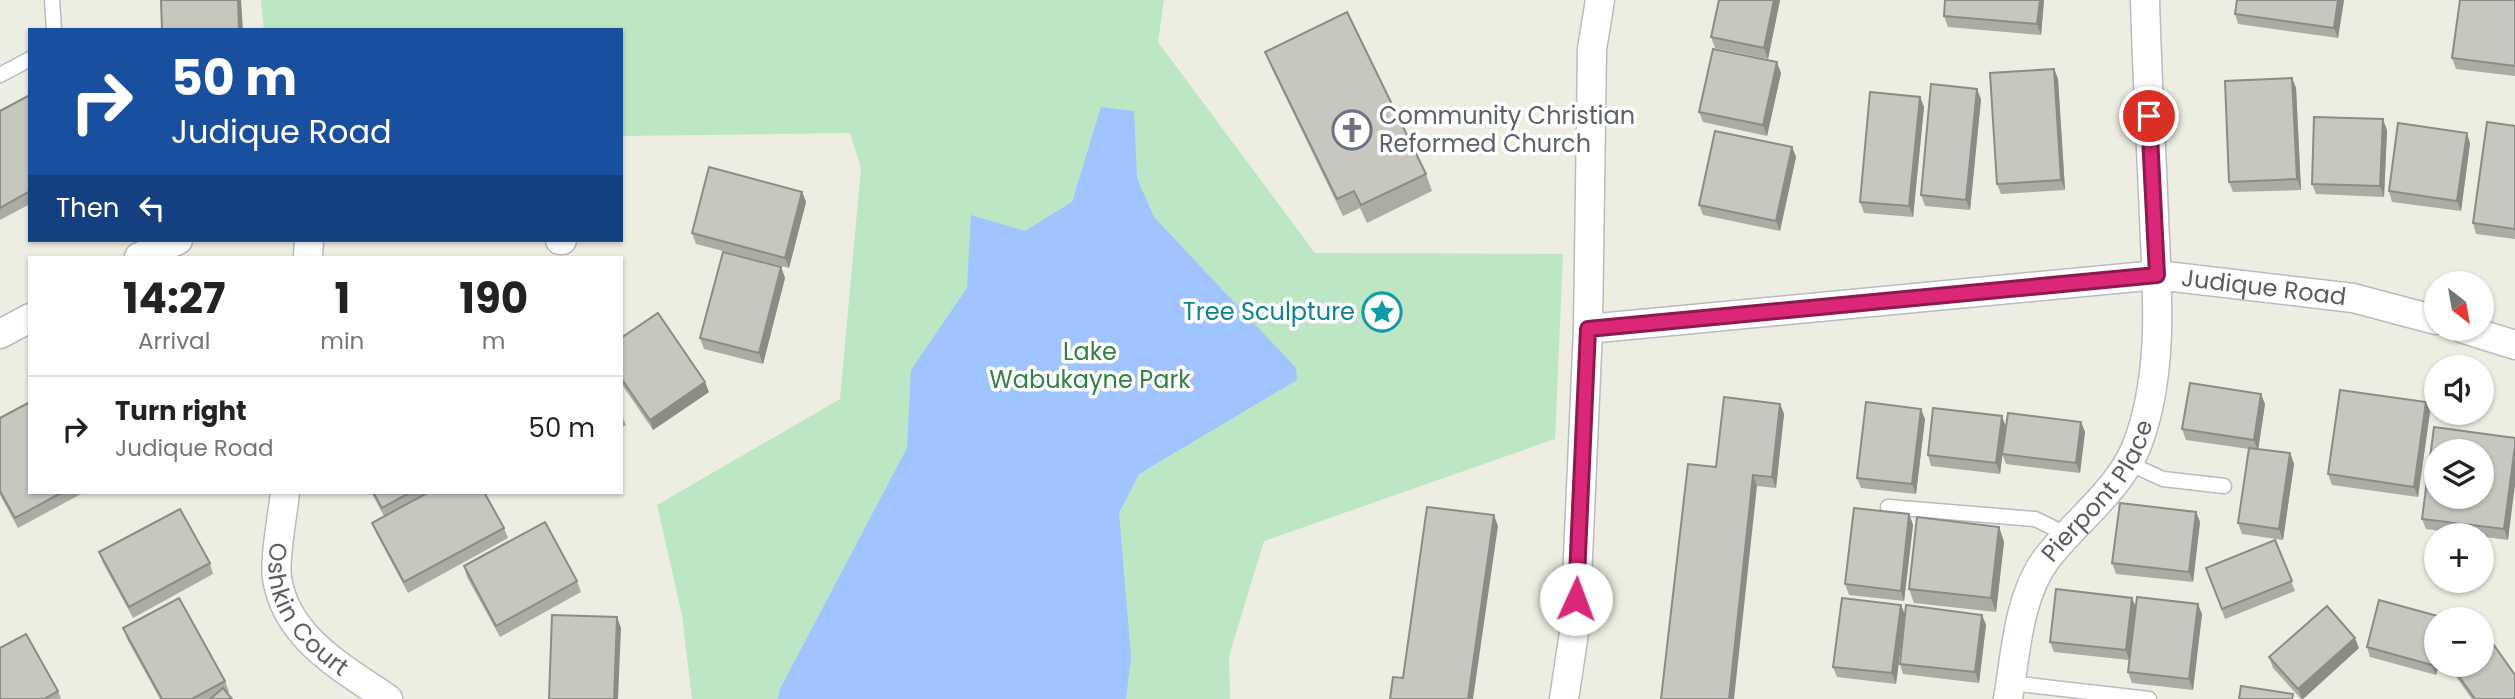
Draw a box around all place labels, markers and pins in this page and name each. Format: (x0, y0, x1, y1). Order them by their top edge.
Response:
pin (2119, 86, 2179, 146)
place label: Community Christian Reformed Church (1379, 99, 1635, 160)
church icon: Community Christian Reformed Church (1331, 109, 1373, 151)
place icon: Tree Sculpture (1361, 291, 1403, 333)
place label: Tree Sculpture (1183, 295, 1355, 328)

